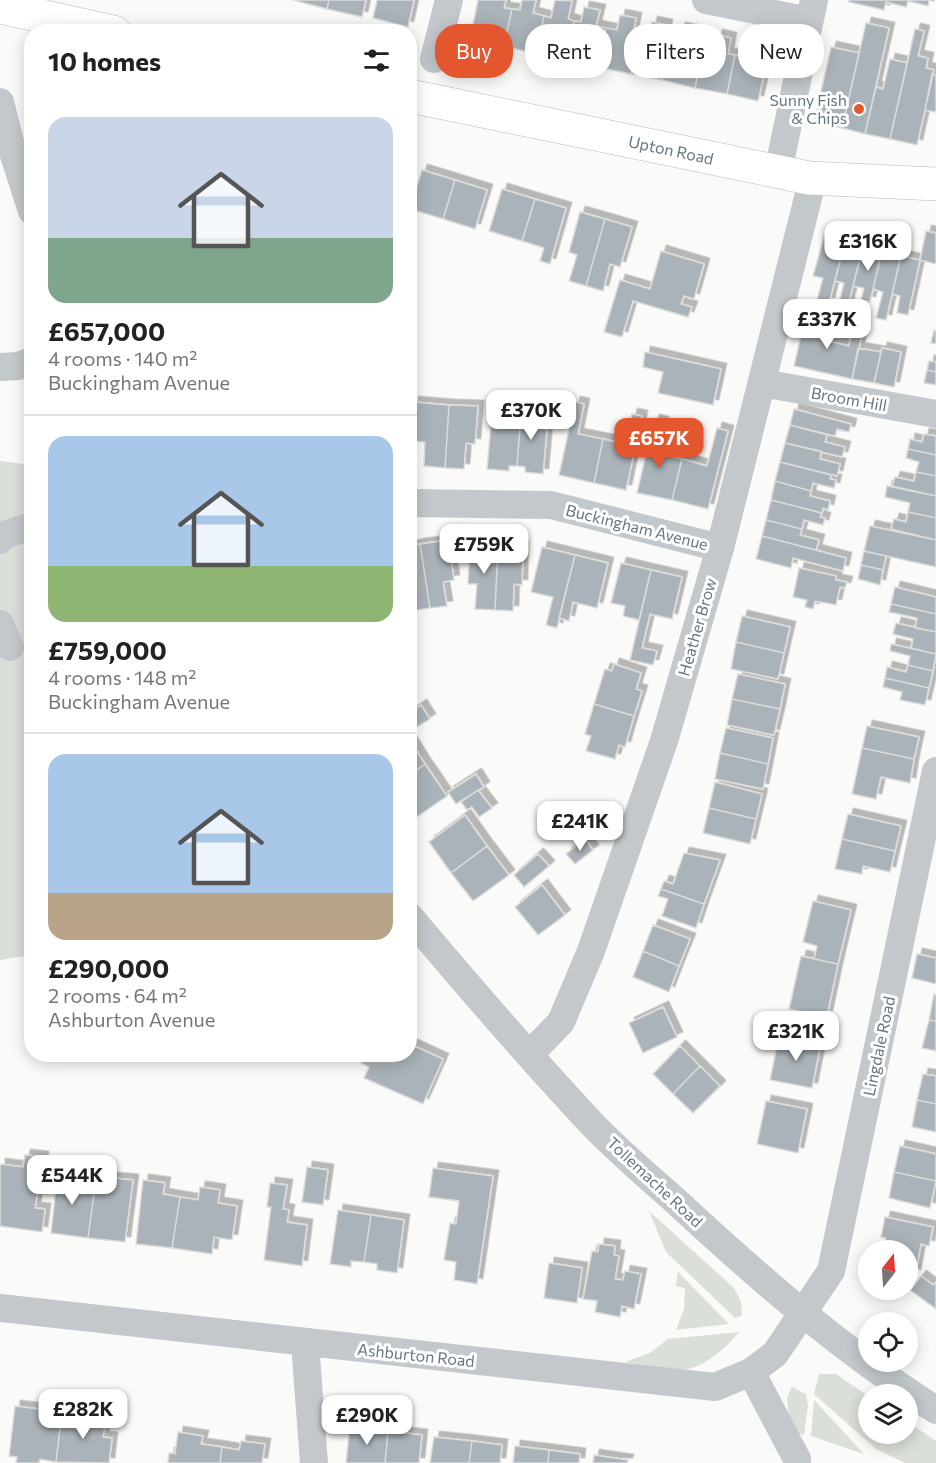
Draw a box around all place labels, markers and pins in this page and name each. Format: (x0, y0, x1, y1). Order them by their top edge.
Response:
place label: Sunny Fish & Chips (769, 90, 847, 127)
marker: Sunny Fish & Chips (852, 102, 866, 116)
pin: £316K (826, 221, 910, 272)
pin: £337K (785, 299, 869, 350)
pin: £370K (489, 390, 573, 441)
pin: £657K (617, 418, 701, 469)
pin: £759K (442, 524, 526, 575)
pin: £241K (538, 801, 622, 852)
pin: £321K (754, 1011, 838, 1062)
pin: £544K (30, 1155, 114, 1206)
pin: £282K (41, 1389, 125, 1440)
pin: £290K (325, 1395, 409, 1446)

